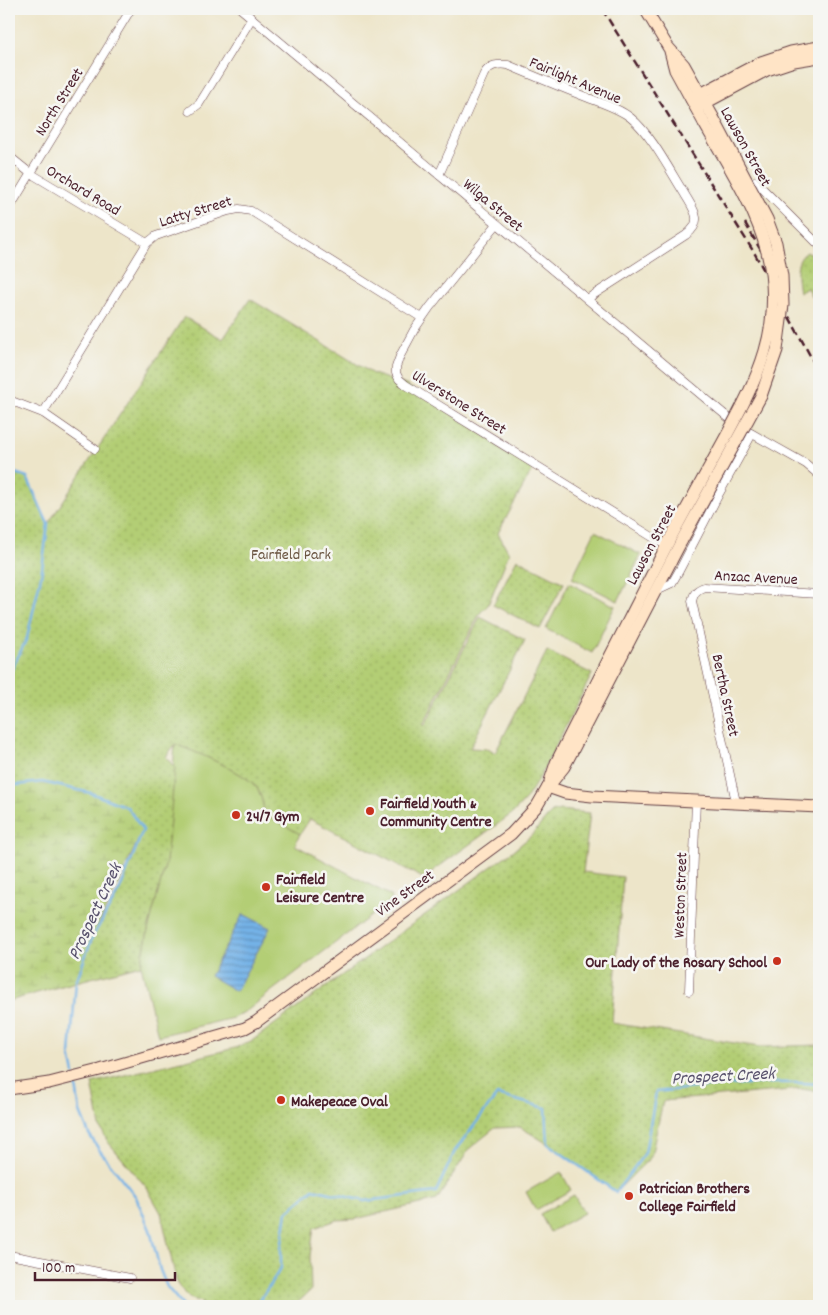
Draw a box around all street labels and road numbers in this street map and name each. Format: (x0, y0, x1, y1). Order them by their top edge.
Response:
street label: Fairlight Avenue (525, 52, 625, 111)
street label: North Street (30, 64, 90, 141)
street label: Lawson Street (713, 103, 776, 191)
street label: Orchard Road (41, 160, 124, 222)
street label: Wilga Street (457, 174, 528, 238)
street label: Latty Street (157, 190, 235, 234)
street label: Ulverstone Street (407, 365, 511, 442)
street label: Lawson Street (621, 501, 683, 589)
street label: Anzac Avenue (714, 565, 798, 592)
street label: Bertha Street (705, 652, 745, 739)
street label: Weston Street (669, 852, 694, 938)
street label: Vine Street (371, 865, 440, 923)

